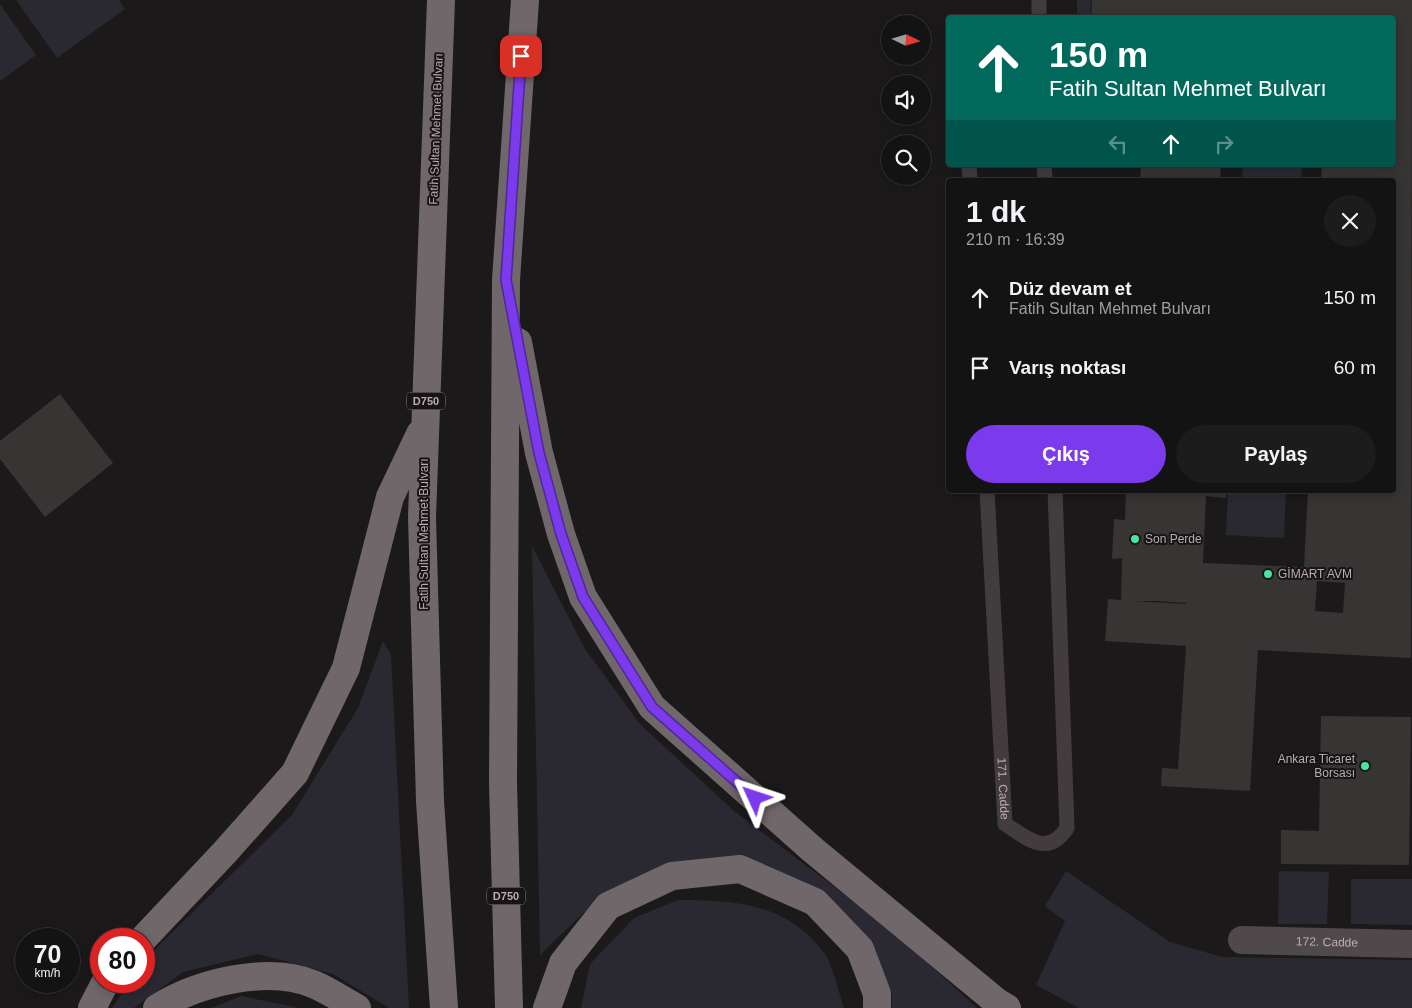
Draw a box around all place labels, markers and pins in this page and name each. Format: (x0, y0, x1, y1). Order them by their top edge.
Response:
pin (500, 35, 542, 77)
place label: Son Perde (1145, 532, 1202, 546)
marker: Son Perde (1129, 533, 1141, 545)
place label: GİMART AVM (1278, 567, 1352, 581)
marker: GİMART AVM (1262, 568, 1274, 580)
place label: Ankara Ticaret Borsası (1278, 752, 1356, 780)
marker: Ankara Ticaret Borsası (1359, 760, 1371, 772)

